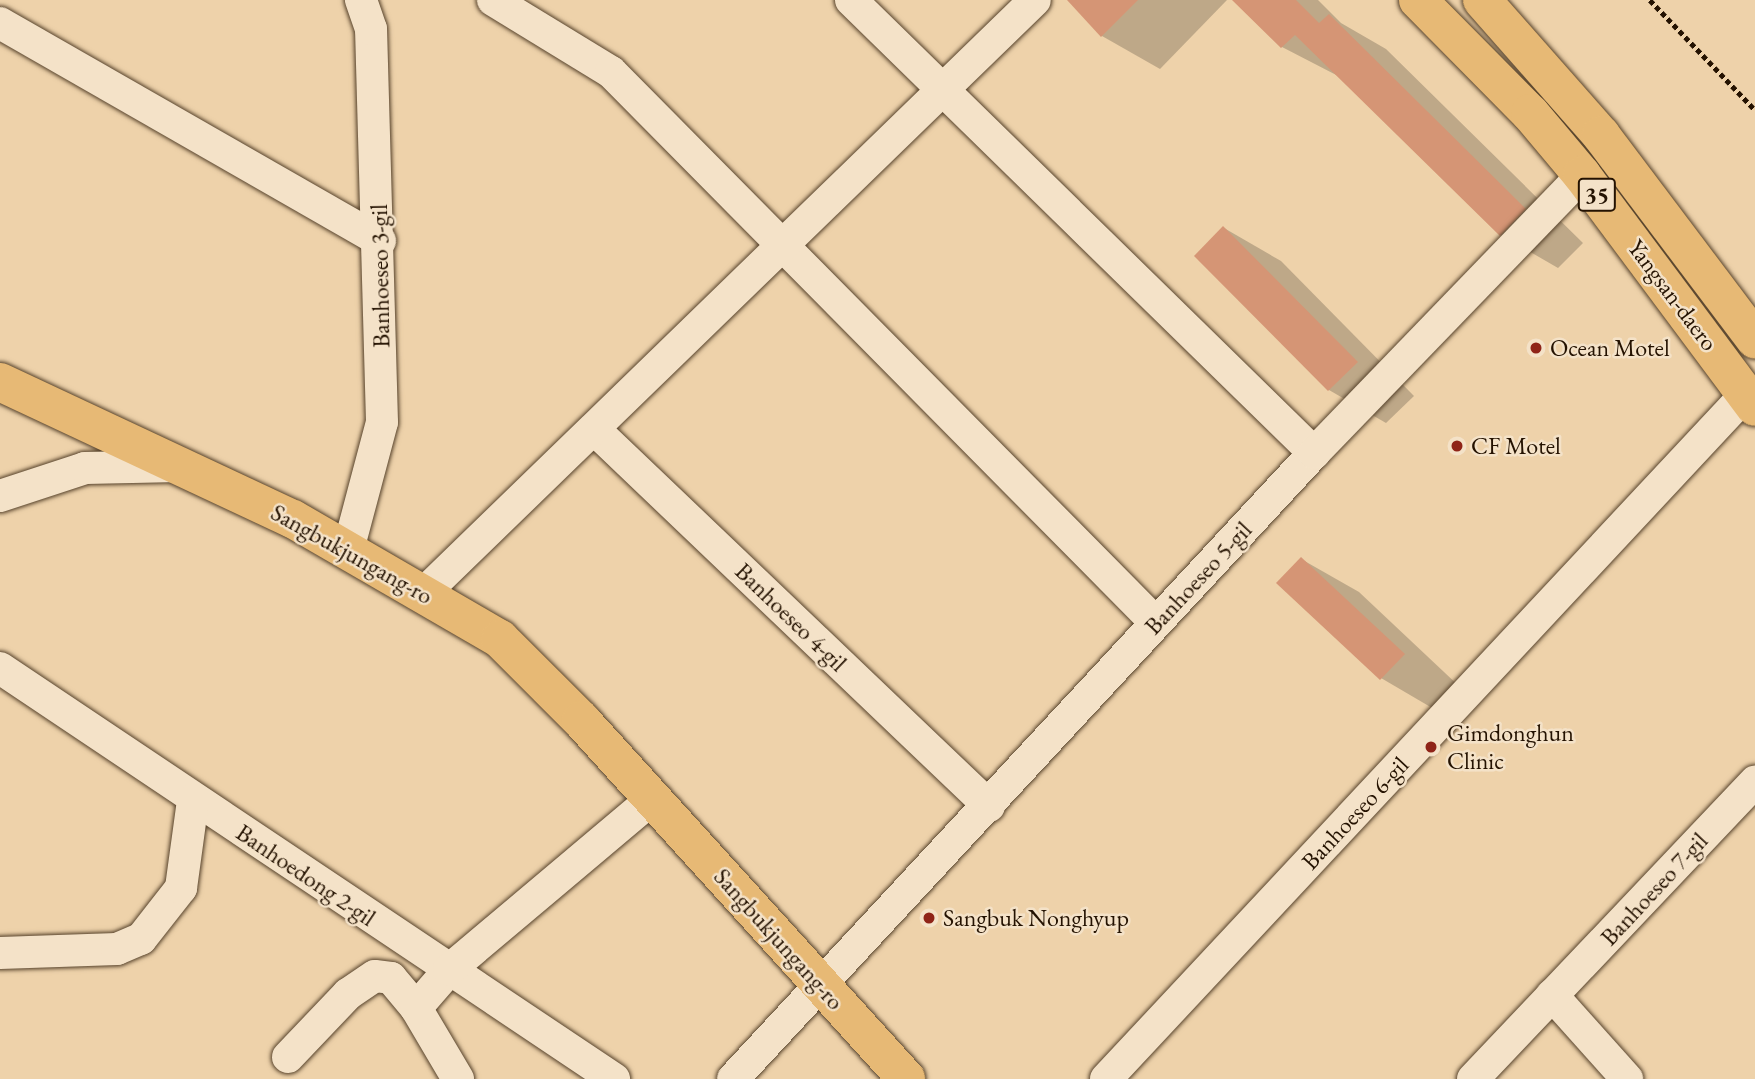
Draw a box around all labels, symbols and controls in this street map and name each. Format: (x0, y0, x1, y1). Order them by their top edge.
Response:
road number: 35 (1578, 176, 1616, 214)
street label: Banhoeseo 3-gil (364, 204, 396, 348)
street label: Yangsan-daero (1622, 234, 1724, 356)
place label: Ocean Motel (1550, 334, 1670, 362)
marker: Ocean Motel (1528, 340, 1544, 356)
place label: CF Motel (1471, 432, 1561, 460)
marker: CF Motel (1449, 438, 1465, 454)
street label: Sangbukjungang-ro (266, 498, 438, 610)
street label: Banhoeseo 5-gil (1138, 516, 1258, 640)
street label: Banhoeseo 4-gil (729, 557, 853, 677)
place label: Gimdonghun Clinic (1447, 719, 1574, 775)
marker: Gimdonghun Clinic (1421, 737, 1441, 757)
street label: Banhoeseo 6-gil (1295, 751, 1415, 875)
street label: Banhoedong 2-gil (231, 818, 381, 932)
street label: Banhoeseo 7-gil (1594, 827, 1714, 951)
street label: Sangbukjungang-ro (708, 862, 850, 1016)
place label: Sangbuk Nonghyup (943, 904, 1129, 932)
marker: Sangbuk Nonghyup (921, 910, 937, 926)

